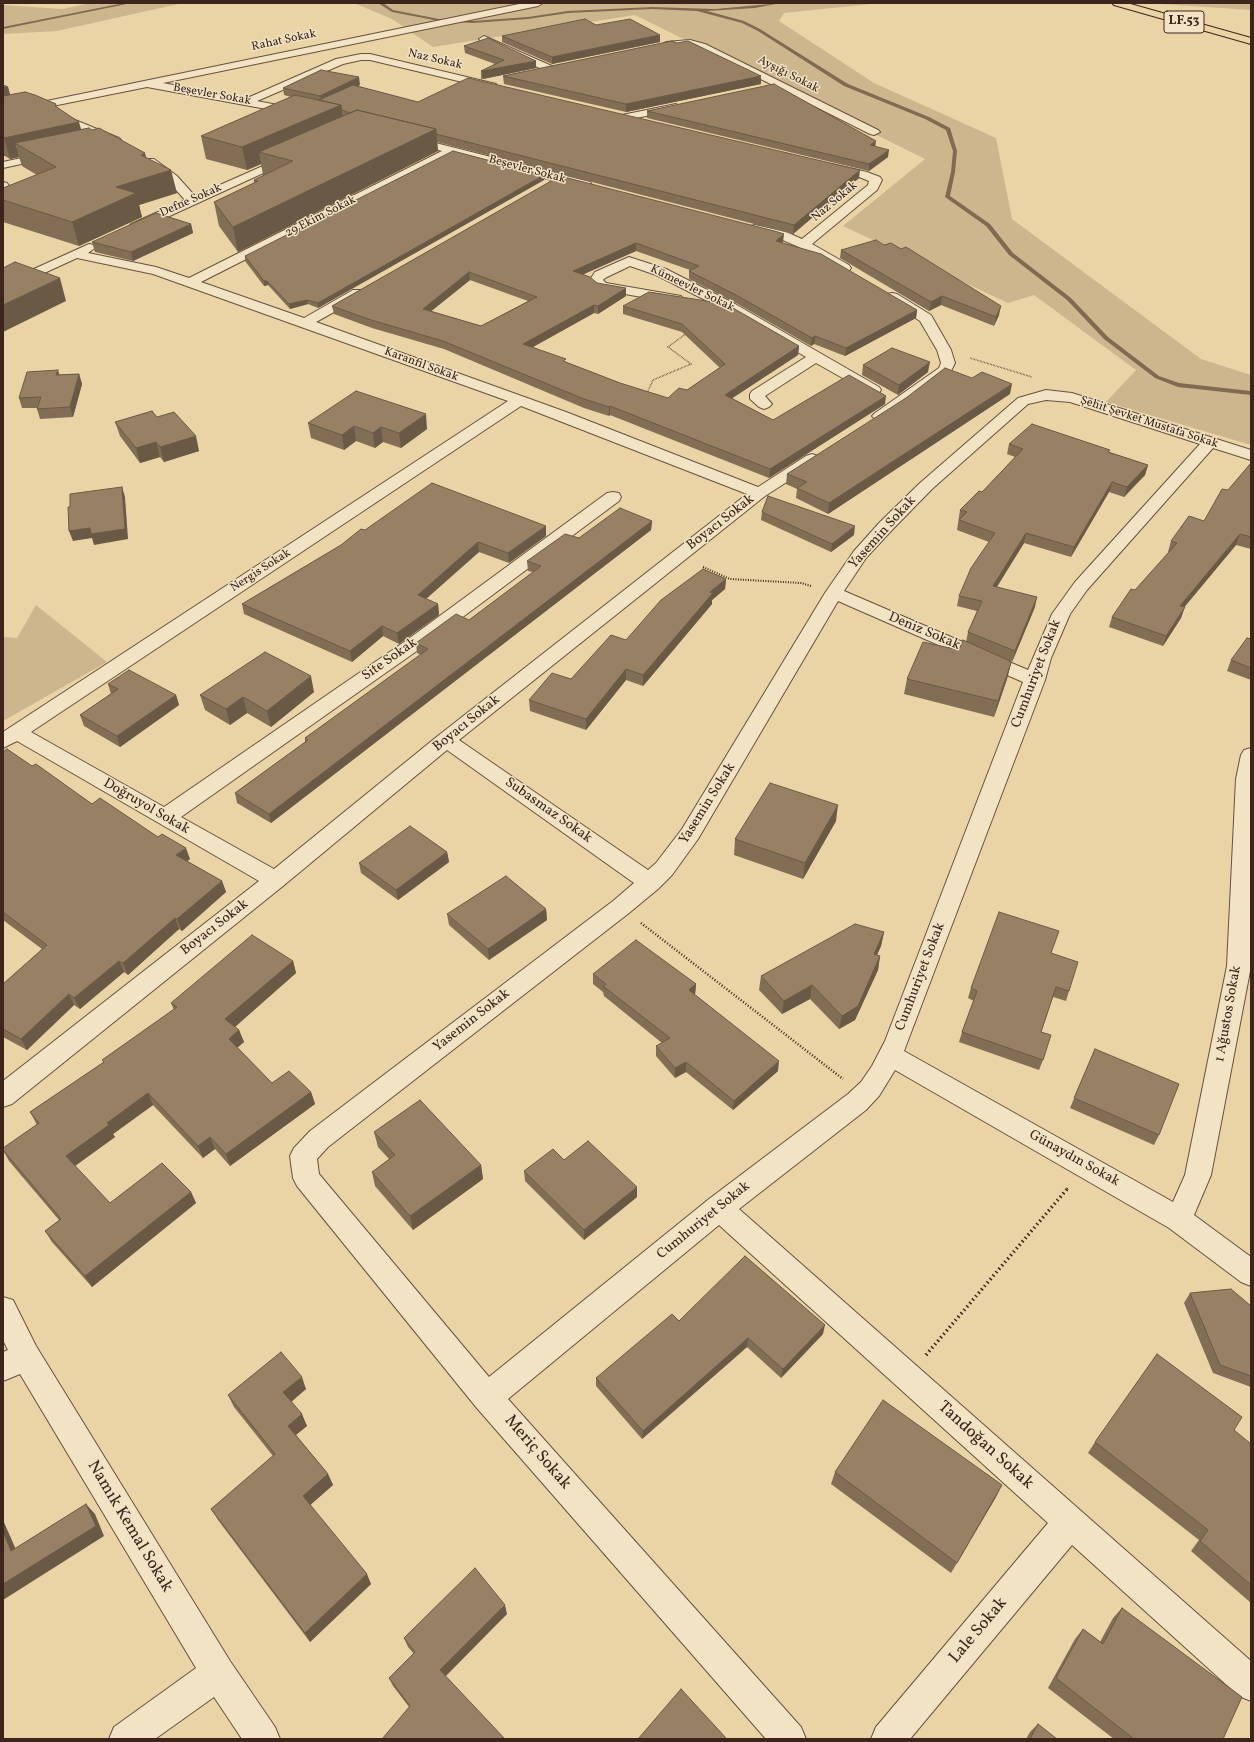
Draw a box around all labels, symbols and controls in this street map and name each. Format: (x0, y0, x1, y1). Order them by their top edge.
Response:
road number: LF.53 (1164, 11, 1204, 33)
street label: Rahat Sokak (250, 27, 318, 55)
street label: Naz Sokak (406, 47, 464, 73)
street label: Ayşığı Sokak (755, 53, 821, 97)
street label: Beşevler Sokak (172, 81, 252, 109)
street label: Beşevler Sokak (487, 153, 567, 187)
street label: Naz Sokak (809, 179, 861, 225)
street label: Defne Sokak (158, 181, 224, 221)
street label: 29 Ekim Sokak (283, 193, 359, 241)
street label: Kümeevler Sokak (648, 262, 736, 316)
street label: Karanfil Sokak (382, 345, 460, 385)
street label: Şehit Şevket Mustafa Sokak (1078, 394, 1220, 452)
street label: Boyacı Sokak (684, 491, 758, 555)
street label: Yasemin Sokak (846, 493, 920, 573)
street label: Nergis Sokak (228, 546, 294, 596)
street label: Deniz Sokak (886, 609, 962, 655)
street label: Cumhuriyet Sokak (1009, 617, 1065, 731)
street label: Site Sokak (359, 635, 421, 685)
street label: Boyacı Sokak (430, 692, 504, 756)
street label: Yasemin Sokak (676, 760, 740, 848)
street label: Doğruyol Sokak (100, 775, 192, 839)
street label: Subasmaz Sokak (501, 775, 595, 847)
street label: Boyacı Sokak (178, 896, 252, 960)
street label: Cumhuriyet Sokak (893, 920, 949, 1034)
street label: 1 Ağustos Sokak (1212, 965, 1246, 1063)
street label: Yasemin Sokak (430, 986, 514, 1056)
street label: Günaydın Sokak (1026, 1127, 1122, 1191)
street label: Cumhuriyet Sokak (654, 1178, 754, 1264)
street label: Tandoğan Sokak (933, 1398, 1037, 1494)
street label: Meriç Sokak (499, 1412, 575, 1494)
street label: Namık Kemal Sokak (82, 1457, 176, 1597)
street label: Lale Sokak (946, 1594, 1012, 1668)

